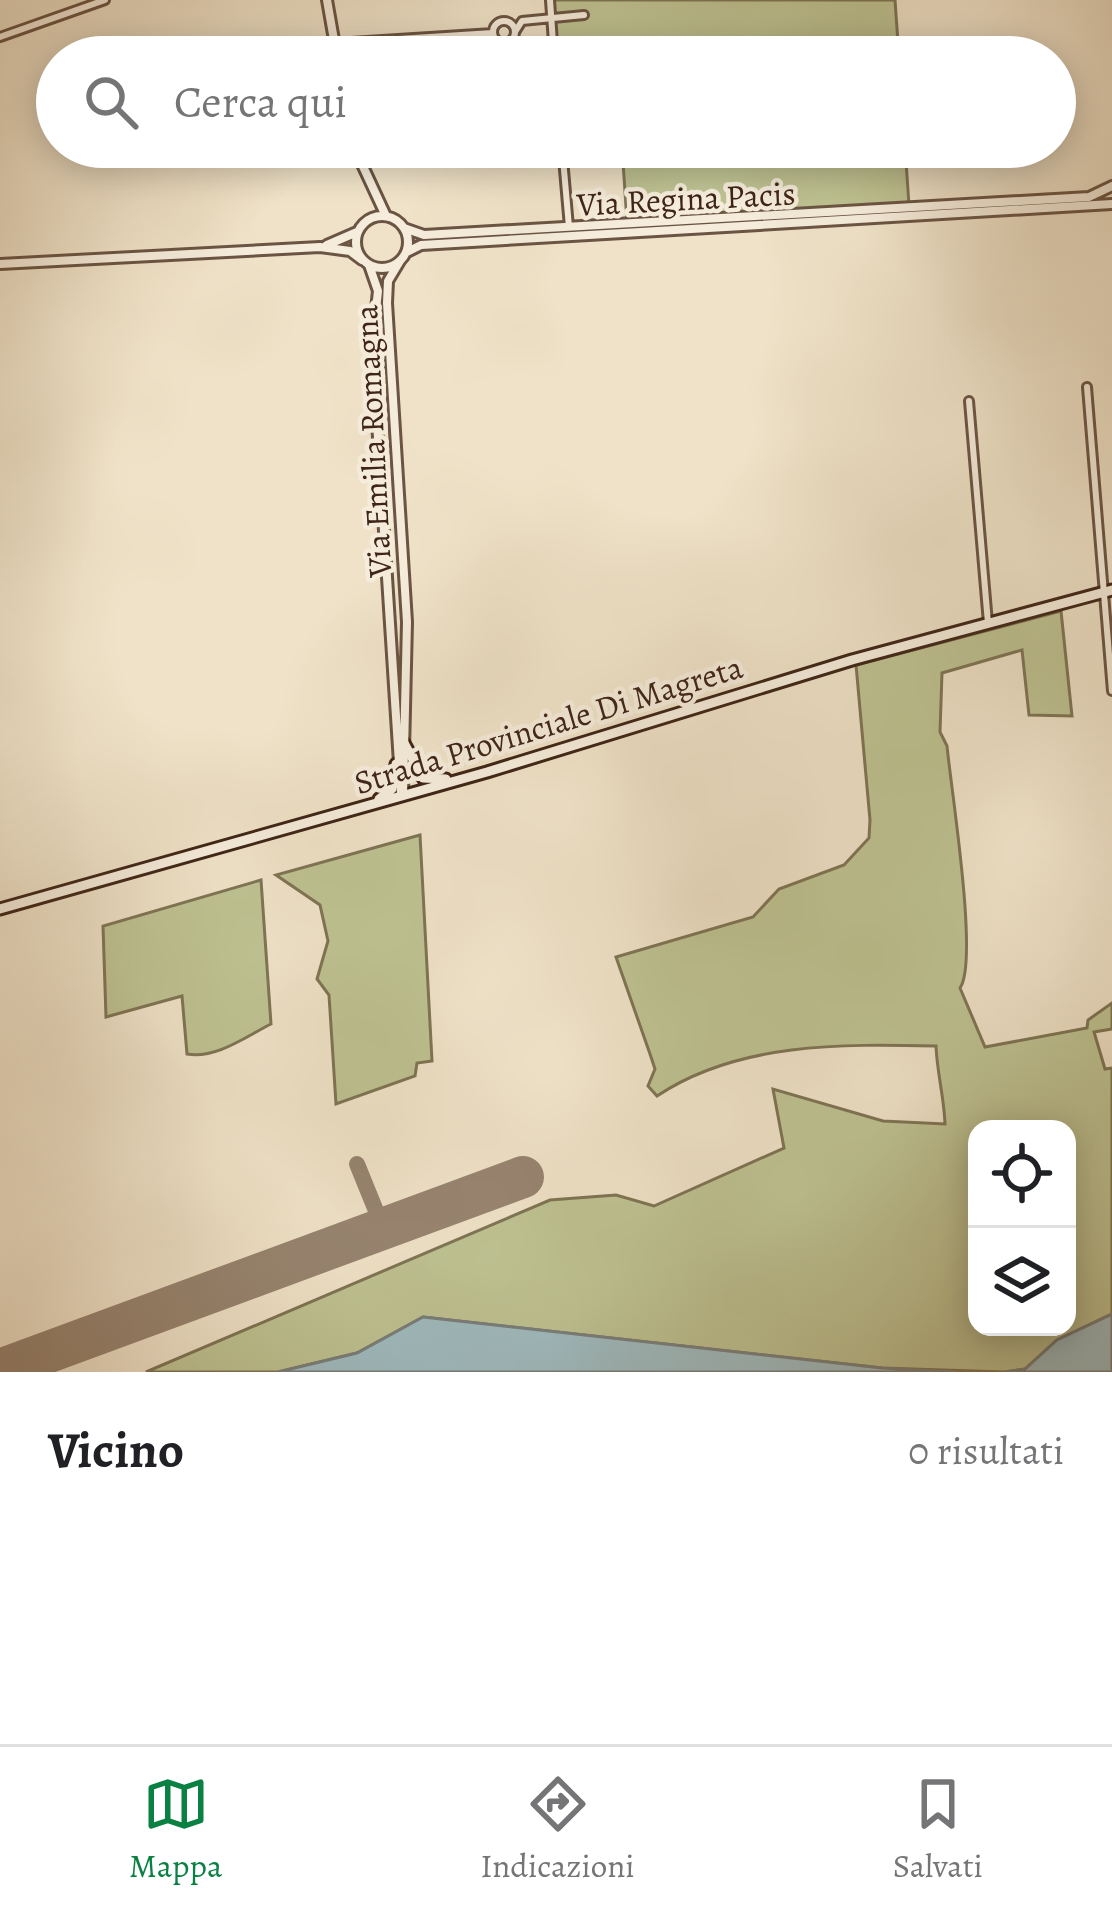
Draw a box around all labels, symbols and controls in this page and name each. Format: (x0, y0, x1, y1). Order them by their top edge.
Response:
search box (36, 36, 1076, 168)
icon: search (78, 69, 144, 135)
text: Cerca qui (174, 71, 347, 133)
street label: Via Regina Pacis (575, 170, 797, 227)
street label: Via Emilia Romagna (343, 303, 402, 579)
street label: Strada Provinciale Di Magreta (348, 644, 748, 805)
map controls (968, 1120, 1076, 1336)
button: locate (968, 1120, 1076, 1228)
button: layers (968, 1228, 1076, 1336)
text: Vicino (48, 1415, 184, 1485)
text: 0 risultati (908, 1424, 1064, 1477)
tab: Mappa (129, 1771, 222, 1888)
tab: Indicazioni (481, 1771, 635, 1888)
tab: Salvati (893, 1771, 983, 1888)

